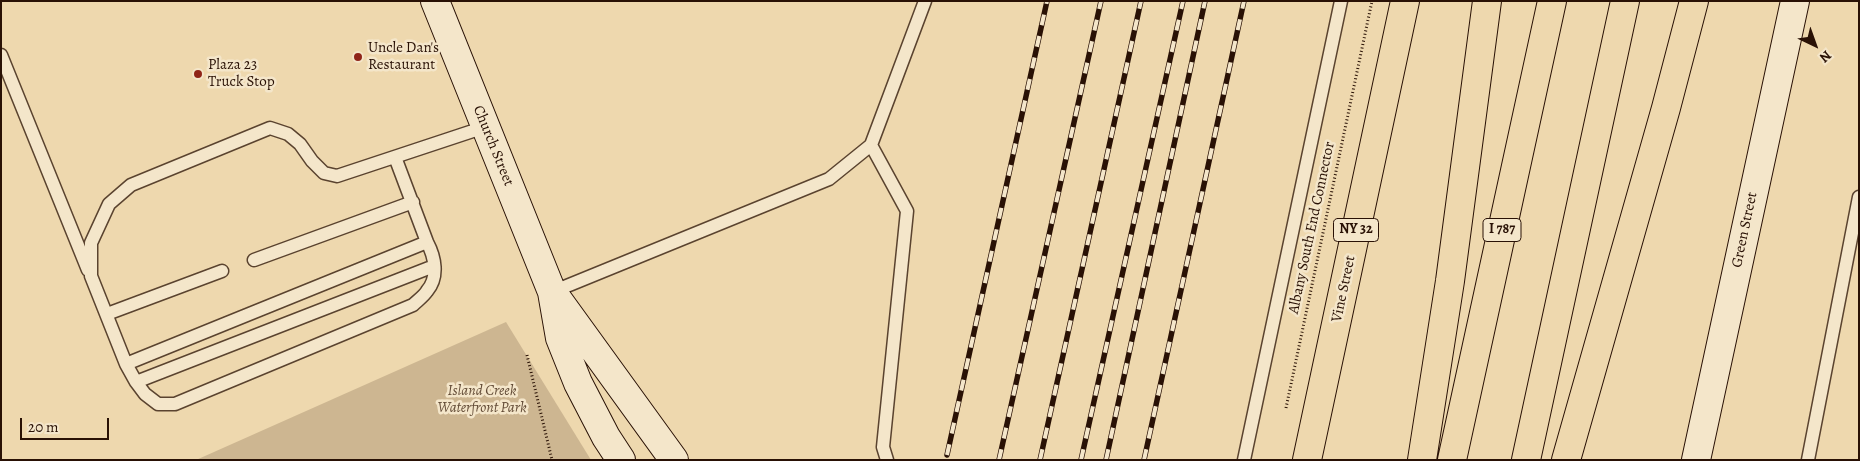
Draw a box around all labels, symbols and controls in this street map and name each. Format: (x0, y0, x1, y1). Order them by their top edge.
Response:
north arrow (1790, 20, 1840, 70)
place label: Uncle Dan's Restaurant (368, 39, 439, 74)
text: N (1815, 46, 1836, 67)
marker: Uncle Dan's Restaurant (352, 51, 364, 63)
place label: Plaza 23 Truck Stop (208, 56, 275, 91)
marker: Plaza 23 Truck Stop (192, 68, 204, 80)
street label: Church Street (469, 103, 517, 189)
street label: Albany South End Connector (1285, 140, 1339, 316)
street label: Green Street (1728, 191, 1762, 269)
road number: NY 32 (1334, 218, 1378, 242)
road number: I 787 (1483, 218, 1521, 242)
street label: Vine Street (1328, 254, 1360, 324)
park label: Island Creek Waterfront Park (437, 382, 527, 417)
scale bar (22, 408, 111, 440)
text: 20 m (28, 417, 59, 437)

